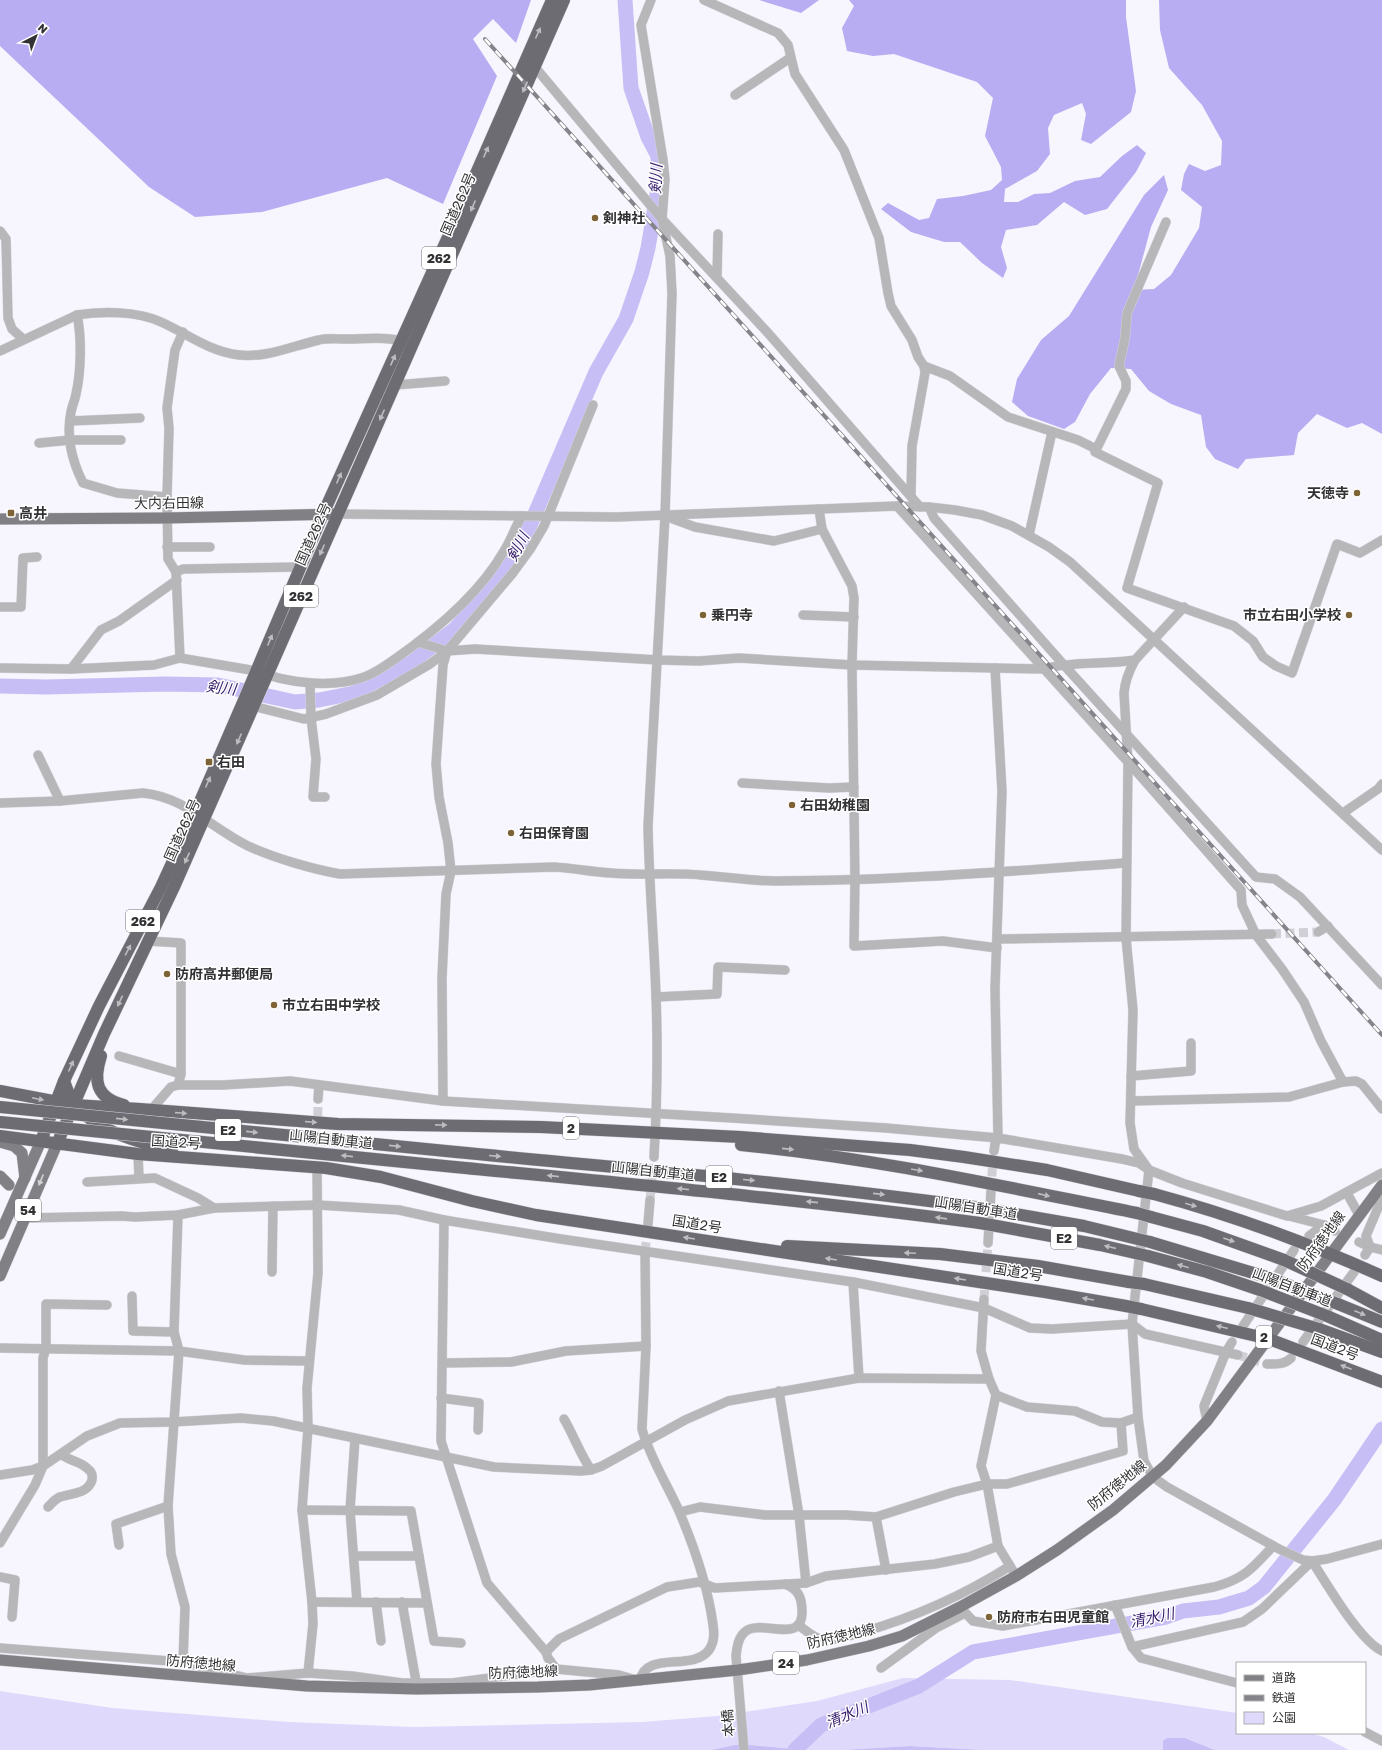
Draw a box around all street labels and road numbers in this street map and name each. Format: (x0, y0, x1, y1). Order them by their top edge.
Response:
street label: 国道262号 (437, 170, 478, 238)
road number: 262 (422, 247, 456, 269)
street label: 大内右田線 (134, 493, 204, 512)
street label: 国道262号 (291, 500, 334, 568)
road number: 262 (284, 585, 318, 607)
street label: 国道262号 (160, 796, 203, 864)
road number: 262 (126, 910, 160, 932)
road number: 2 (563, 1117, 579, 1139)
road number: E2 (215, 1119, 241, 1141)
street label: 山陽自動車道 (288, 1126, 374, 1151)
street label: 国道2号 (150, 1131, 202, 1152)
street label: 山陽自動車道 (610, 1158, 696, 1183)
road number: E2 (706, 1166, 732, 1188)
street label: 山陽自動車道 (933, 1193, 1019, 1222)
road number: 54 (15, 1199, 41, 1221)
street label: 防府徳地線 (1293, 1207, 1348, 1274)
street label: 国道2号 (671, 1211, 723, 1236)
road number: E2 (1051, 1227, 1077, 1249)
street label: 国道2号 (992, 1259, 1044, 1284)
street label: 山陽自動車道 (1250, 1264, 1334, 1310)
road number: 2 (1256, 1326, 1272, 1348)
street label: 国道2号 (1309, 1330, 1362, 1363)
street label: 防府徳地線 (1084, 1456, 1149, 1513)
street label: 防府徳地線 (805, 1619, 877, 1652)
street label: 防府徳地線 (165, 1651, 237, 1674)
road number: 24 (773, 1652, 799, 1674)
street label: 防府徳地線 (488, 1662, 558, 1681)
street label: 本橋 (718, 1708, 737, 1738)

